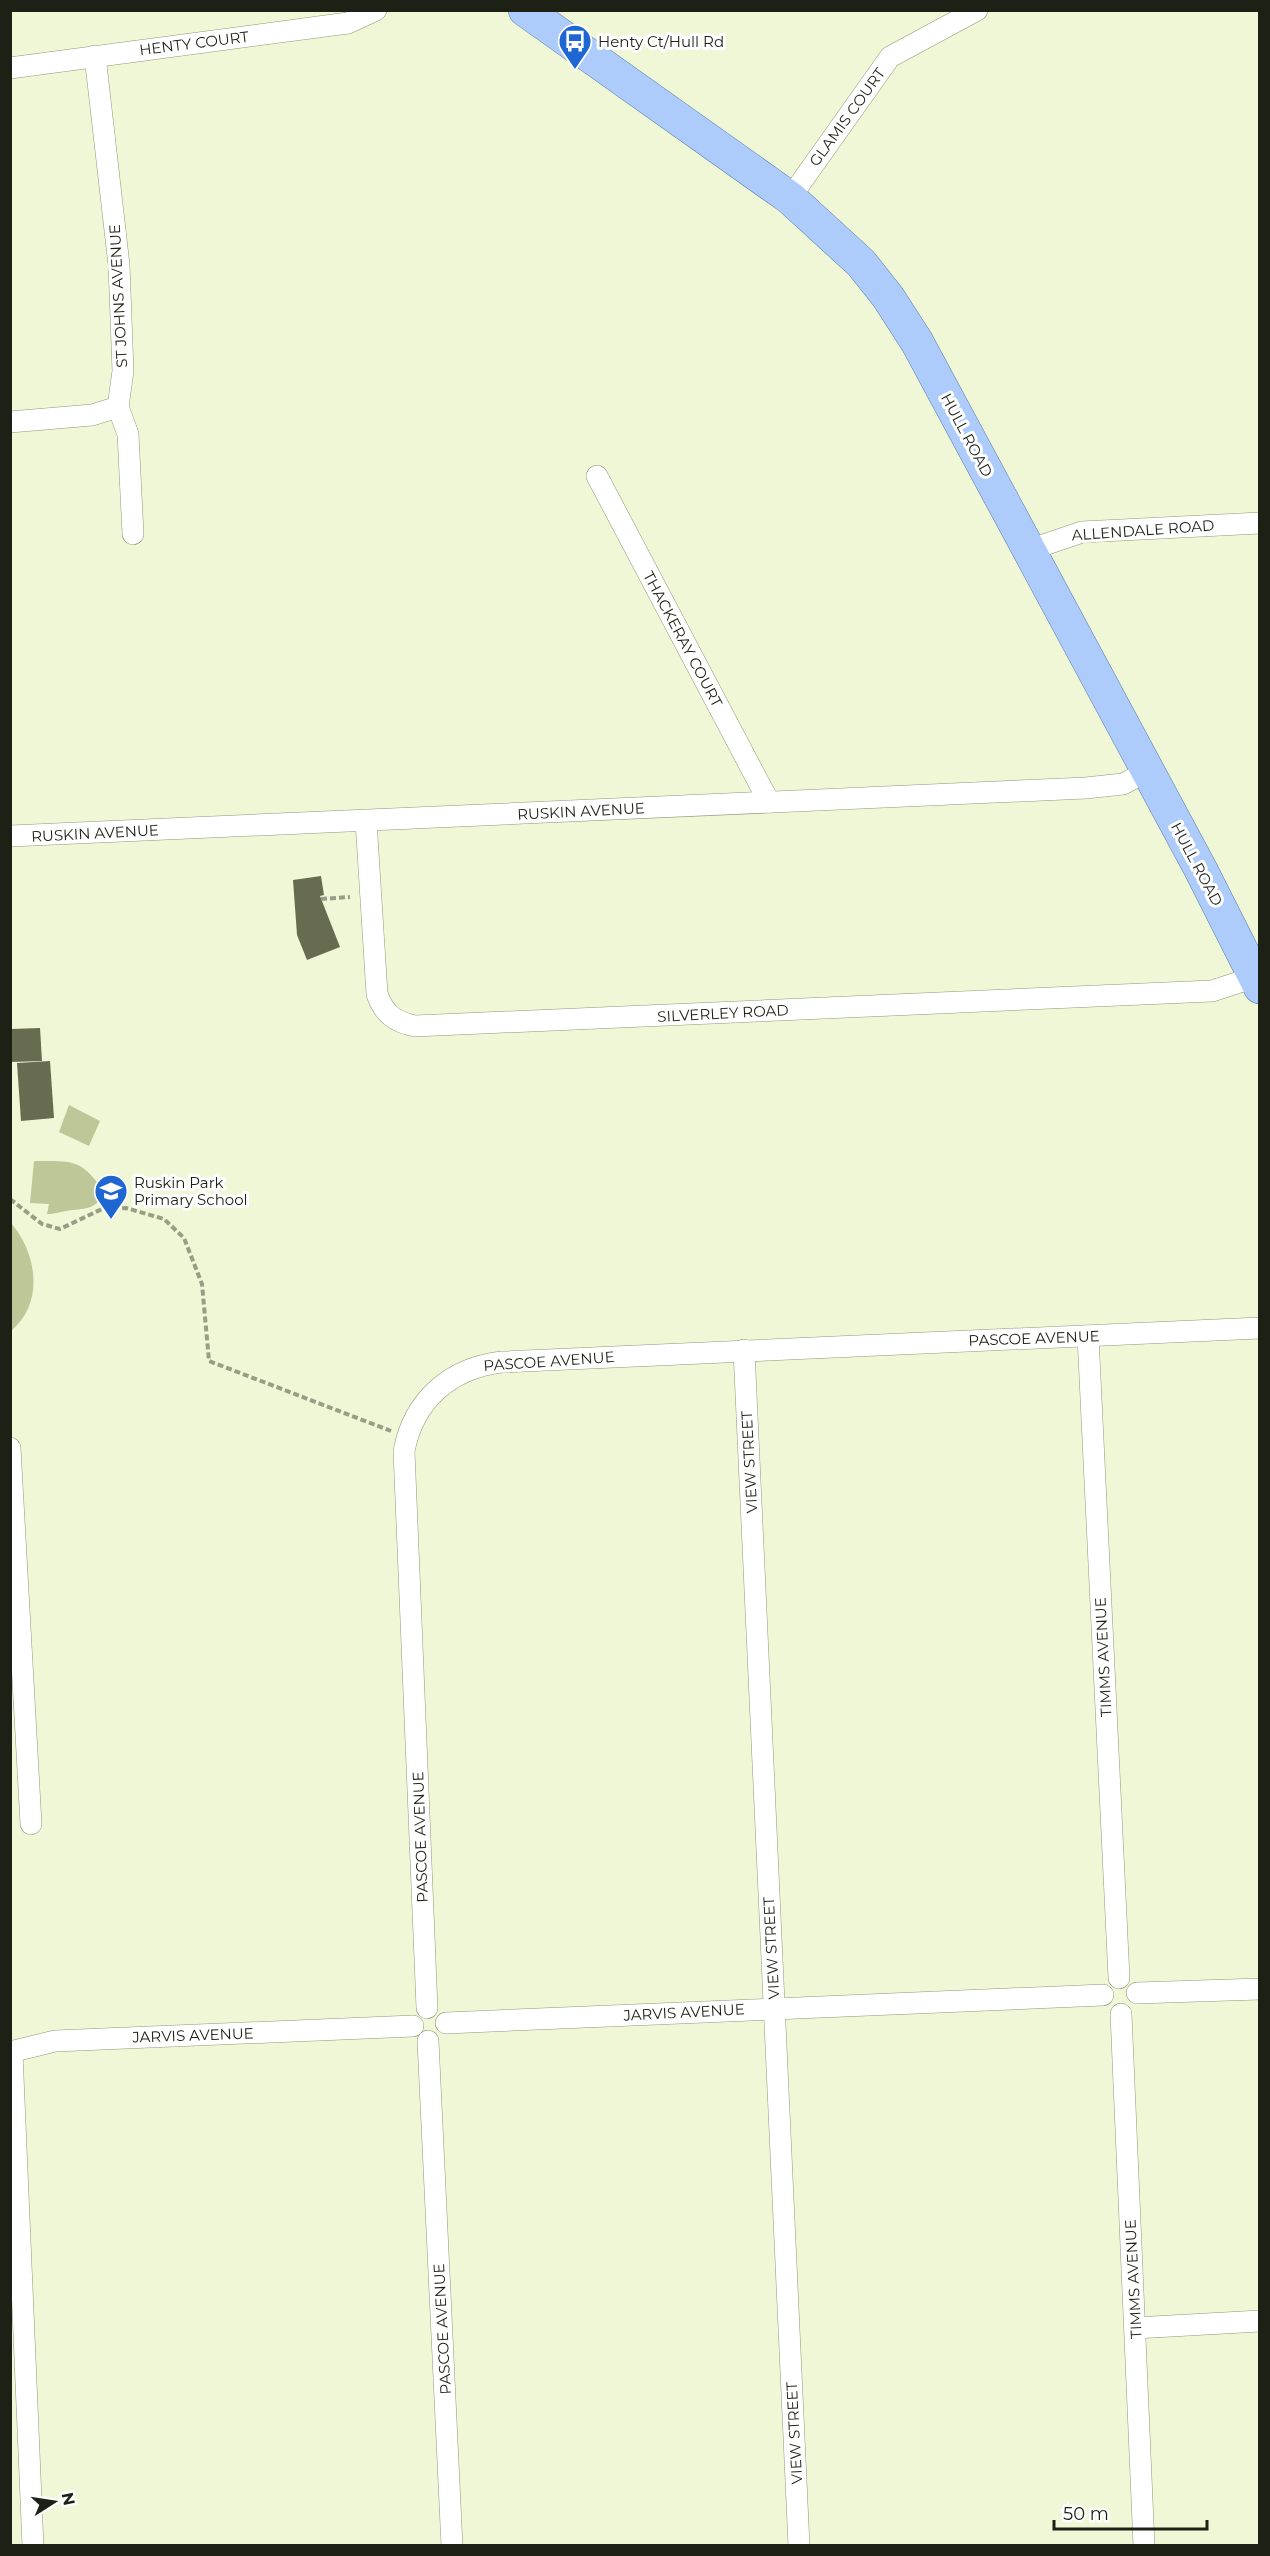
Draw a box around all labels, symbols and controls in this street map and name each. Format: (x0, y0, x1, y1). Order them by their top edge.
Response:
bus stop icon: Henty Ct/Hull Rd (557, 23, 593, 70)
street label: HENTY COURT (138, 27, 250, 59)
place label: Henty Ct/Hull Rd (598, 32, 724, 51)
street label: GLAMIS COURT (805, 64, 889, 170)
street label: ST JOHNS AVENUE (105, 224, 131, 368)
street label: HULL ROAD (937, 390, 997, 480)
street label: ALLENDALE ROAD (1071, 516, 1215, 544)
street label: THACKERAY COURT (639, 568, 727, 710)
street label: RUSKIN AVENUE (517, 798, 645, 824)
street label: HULL ROAD (1167, 819, 1227, 909)
street label: RUSKIN AVENUE (31, 820, 159, 846)
street label: SILVERLEY ROAD (657, 1000, 789, 1026)
school or university icon: Ruskin Park Primary School (93, 1173, 129, 1220)
place label: Ruskin Park Primary School (134, 1173, 248, 1209)
street label: PASCOE AVENUE (968, 1326, 1100, 1350)
street label: PASCOE AVENUE (483, 1347, 615, 1375)
street label: VIEW STREET (737, 1410, 761, 1514)
street label: TIMMS AVENUE (1090, 1597, 1116, 1717)
street label: PASCOE AVENUE (408, 1771, 432, 1903)
street label: VIEW STREET (759, 1896, 783, 2000)
street label: JARVIS AVENUE (622, 1999, 745, 2025)
street label: JARVIS AVENUE (131, 2023, 254, 2047)
street label: TIMMS AVENUE (1120, 2219, 1146, 2339)
street label: PASCOE AVENUE (429, 2263, 455, 2395)
street label: VIEW STREET (782, 2381, 806, 2485)
north arrow (24, 2472, 84, 2532)
text: N (58, 2491, 79, 2507)
scale bar (1054, 2493, 1207, 2531)
text: 50 m (1063, 2503, 1109, 2525)

